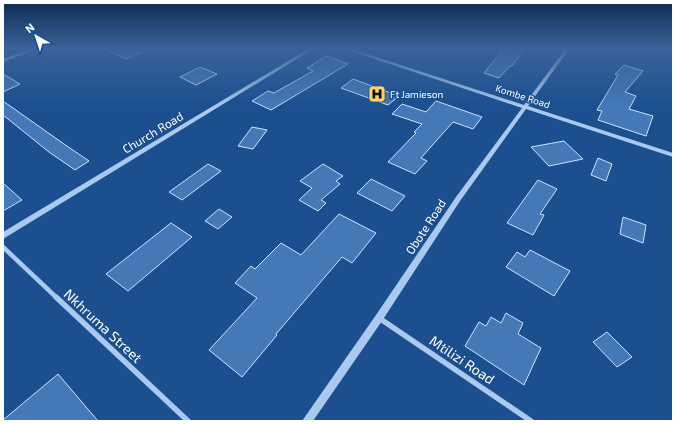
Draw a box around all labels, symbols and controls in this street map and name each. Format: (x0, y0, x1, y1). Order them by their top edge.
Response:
north arrow (16, 16, 56, 56)
text: N (22, 20, 37, 35)
street label: Kombe Road (494, 82, 552, 110)
hospital icon: Ft Jamieson (367, 84, 387, 104)
place label: Ft Jamieson (390, 88, 443, 100)
street label: Church Road (120, 109, 185, 156)
street label: Obote Road (402, 196, 448, 257)
street label: Nkhruma Street (61, 285, 146, 366)
street label: Mtilizi Road (427, 332, 498, 388)

